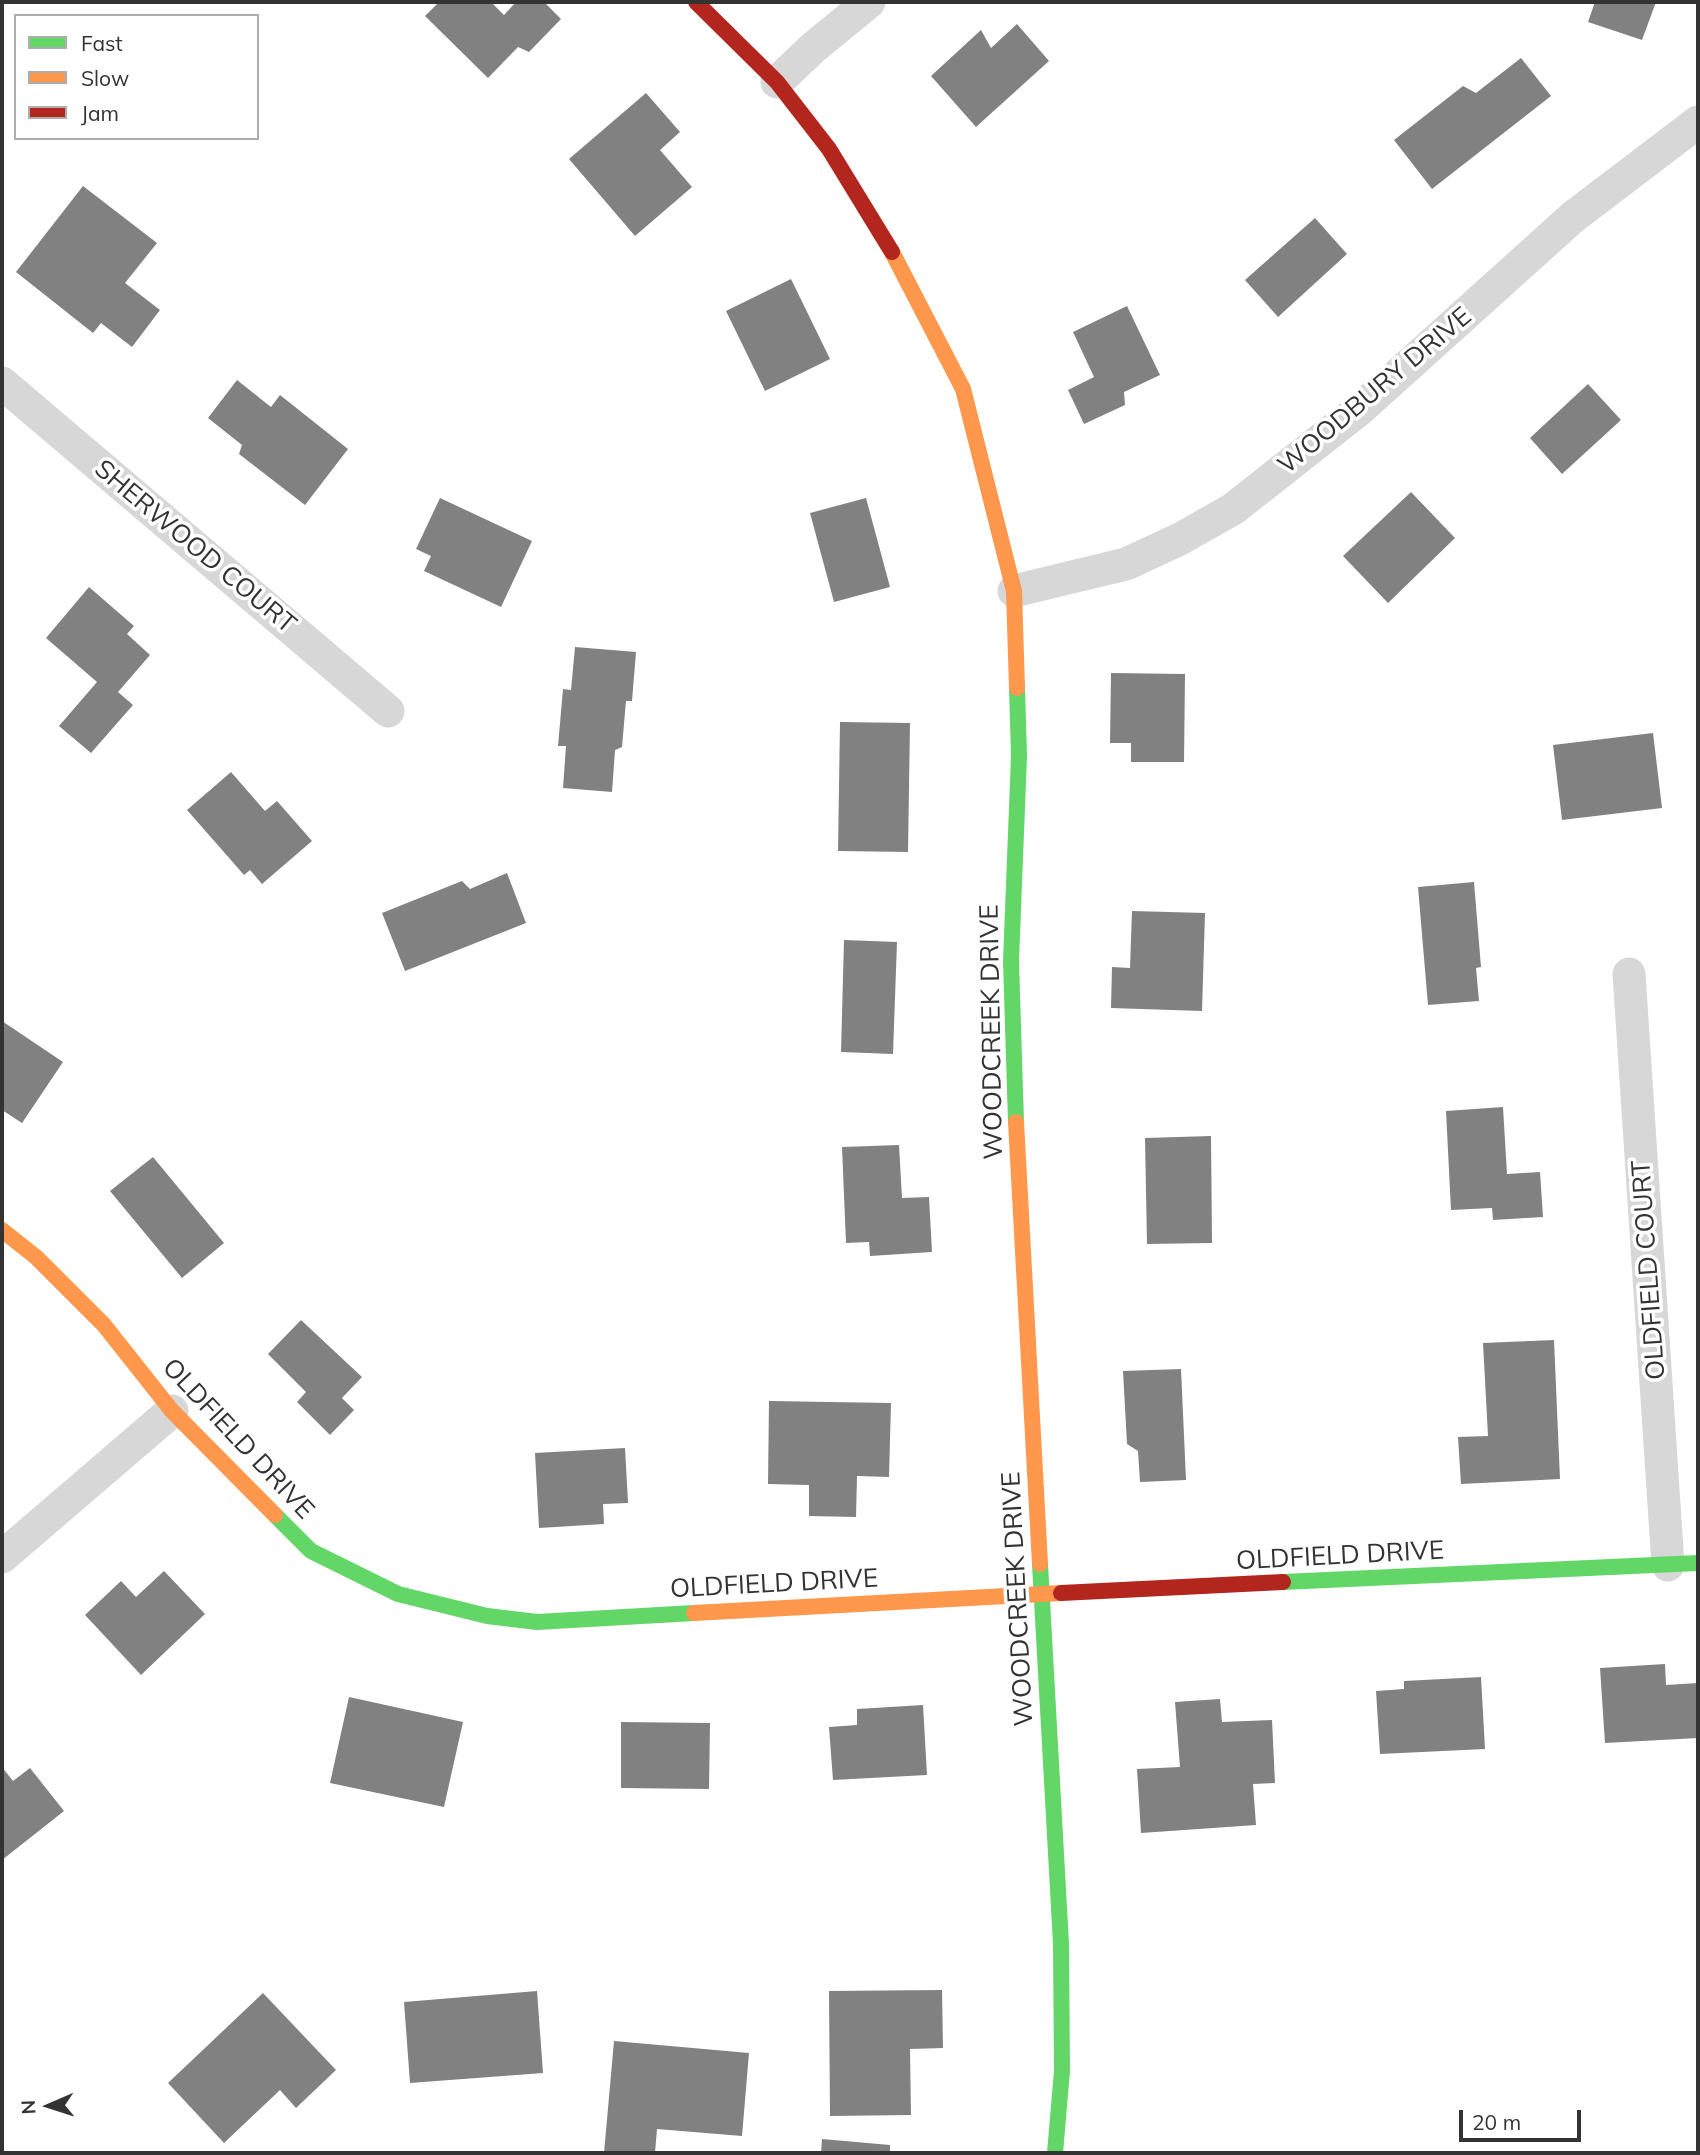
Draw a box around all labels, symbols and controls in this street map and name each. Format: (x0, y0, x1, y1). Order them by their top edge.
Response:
legend (14, 14, 259, 140)
text: Fast (81, 30, 123, 56)
text: Slow (81, 65, 129, 91)
text: Jam (81, 100, 119, 126)
street label: WOODBURY DRIVE (1272, 301, 1478, 481)
street label: SHERWOOD COURT (88, 454, 302, 640)
street label: WOODCREEK DRIVE (974, 904, 1010, 1160)
street label: OLDFIELD COURT (1626, 1159, 1672, 1381)
street label: OLDFIELD DRIVE (156, 1352, 320, 1526)
street label: WOODCREEK DRIVE (996, 1471, 1040, 1727)
street label: OLDFIELD DRIVE (1235, 1535, 1445, 1577)
street label: OLDFIELD DRIVE (669, 1563, 879, 1605)
north arrow (14, 2071, 84, 2141)
scale bar (1462, 2096, 1584, 2140)
text: N (16, 2099, 40, 2115)
text: 20 m (1472, 2109, 1521, 2135)

